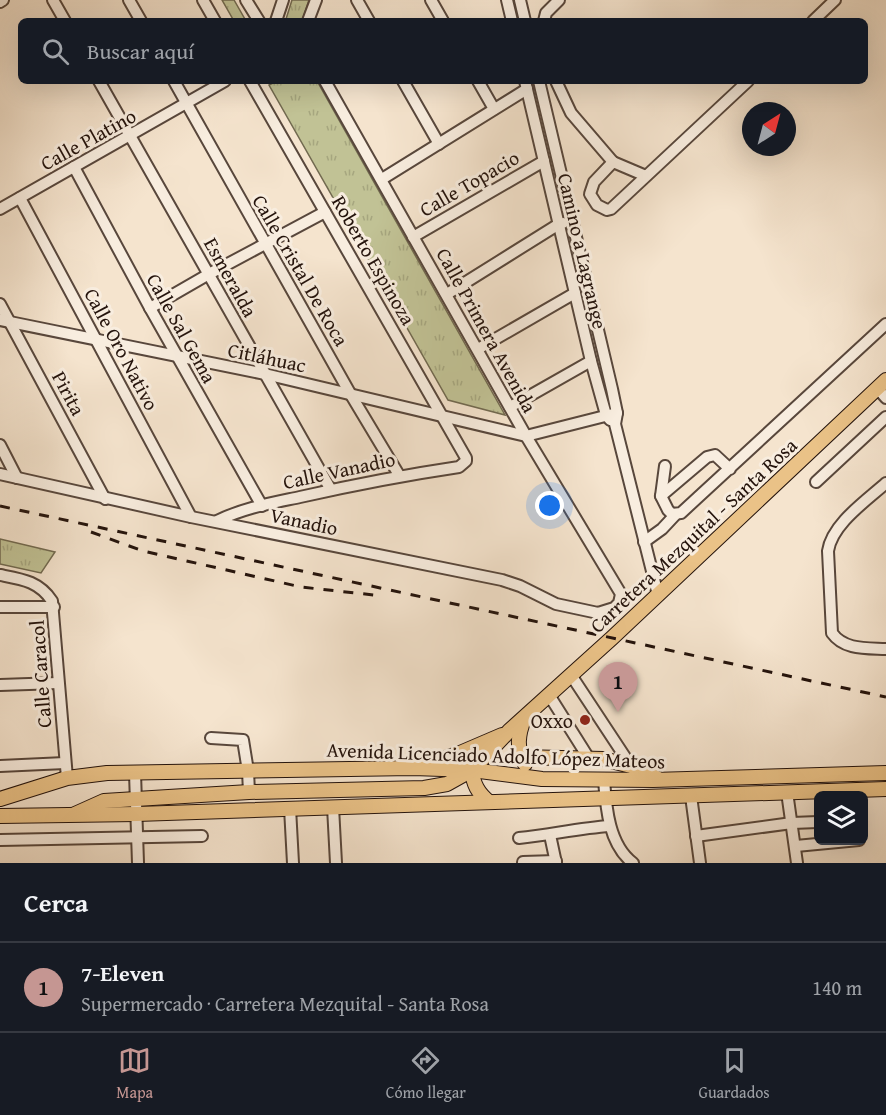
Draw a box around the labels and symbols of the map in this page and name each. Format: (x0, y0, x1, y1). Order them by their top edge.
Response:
street label: Calle Platino (35, 101, 141, 177)
north arrow (742, 102, 796, 156)
street label: Calle Topacio (414, 143, 524, 223)
street label: Camino a Lagrange (551, 170, 615, 332)
street label: Calle Cristal De Roca (246, 189, 356, 352)
street label: Roberto Espinoza (325, 190, 423, 331)
street label: Esmeralda (197, 232, 265, 323)
street label: Calle Primera Avenida (430, 242, 545, 418)
street label: Calle Sal Gema (140, 268, 224, 389)
street label: Calle Oro Nativo (78, 283, 166, 415)
street label: Citláhuac (225, 335, 309, 379)
street label: Pirita (45, 366, 93, 421)
street label: Carretera Mezquital - Santa Rosa (583, 431, 803, 639)
street label: Calle Vanadio (280, 444, 398, 496)
your location (535, 491, 564, 520)
street label: Vanadio (267, 500, 341, 542)
street label: Calle Caracol (22, 619, 58, 729)
pin: 1 (598, 662, 638, 712)
place label: Oxxo (531, 706, 573, 735)
marker: Oxxo (578, 713, 592, 727)
street label: Avenida Licenciado Adolfo López Mateos (326, 735, 666, 775)

